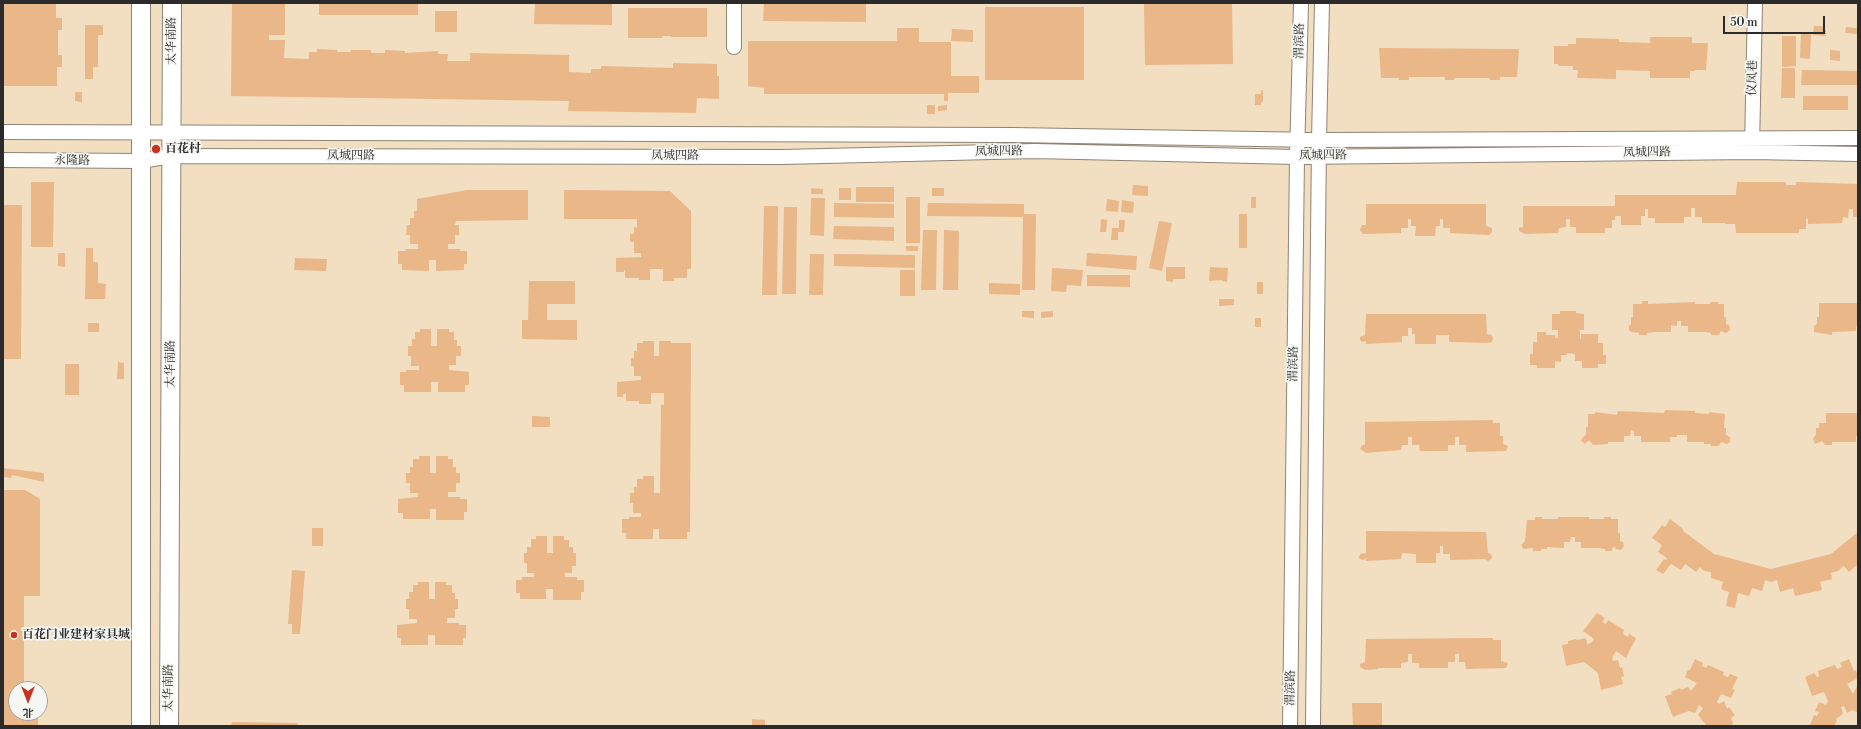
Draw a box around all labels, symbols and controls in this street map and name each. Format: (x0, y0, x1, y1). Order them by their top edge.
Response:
scale bar (1725, 8, 1827, 34)
text: 50 m (1730, 15, 1758, 30)
street label: 太华南路 (165, 17, 179, 65)
street label: 渭滨路 (1292, 23, 1308, 59)
street label: 仪凤巷 (1745, 60, 1761, 96)
place label: 百花村 (165, 142, 201, 156)
marker: 百花村 (150, 143, 162, 155)
street label: 凤城四路 (975, 144, 1023, 160)
street label: 凤城四路 (1623, 145, 1671, 161)
street label: 凤城四路 (1299, 148, 1347, 164)
street label: 凤城四路 (327, 149, 375, 163)
street label: 凤城四路 (651, 149, 699, 163)
street label: 永隆路 (54, 153, 90, 169)
street label: 太华南路 (164, 340, 178, 388)
street label: 渭滨路 (1286, 346, 1302, 382)
place label: 百花门业建材家具城 (22, 628, 130, 642)
marker: 百花门业建材家具城 (9, 630, 19, 640)
street label: 太华南路 (162, 664, 176, 712)
street label: 渭滨路 (1283, 670, 1299, 706)
north arrow (8, 681, 48, 721)
text: 北 (23, 705, 34, 719)

